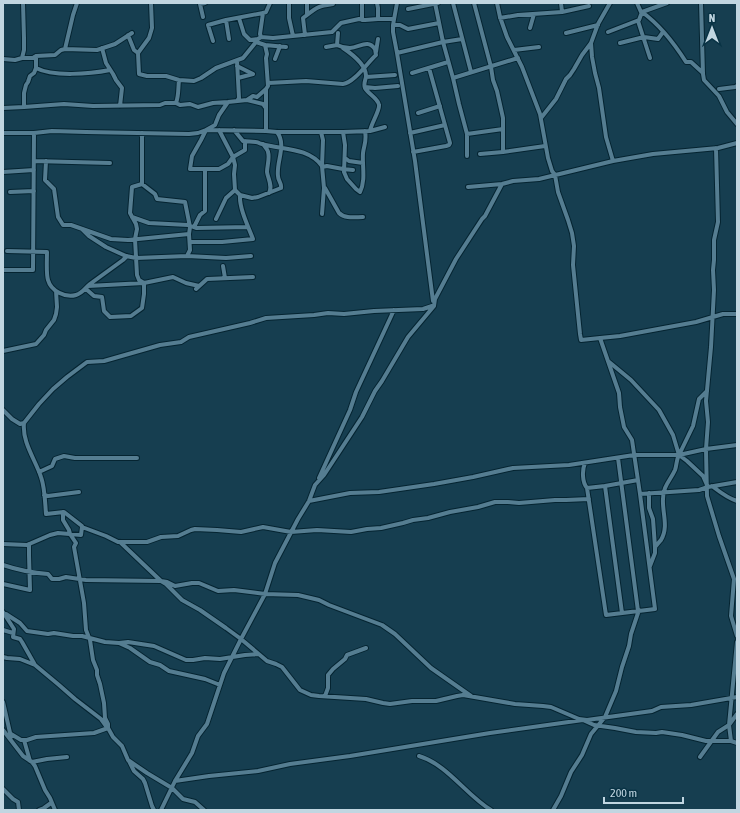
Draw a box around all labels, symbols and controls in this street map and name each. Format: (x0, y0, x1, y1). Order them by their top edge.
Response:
north arrow (692, 8, 732, 48)
text: N (709, 12, 715, 24)
scale bar (604, 779, 683, 805)
text: 200 m (610, 786, 637, 800)

